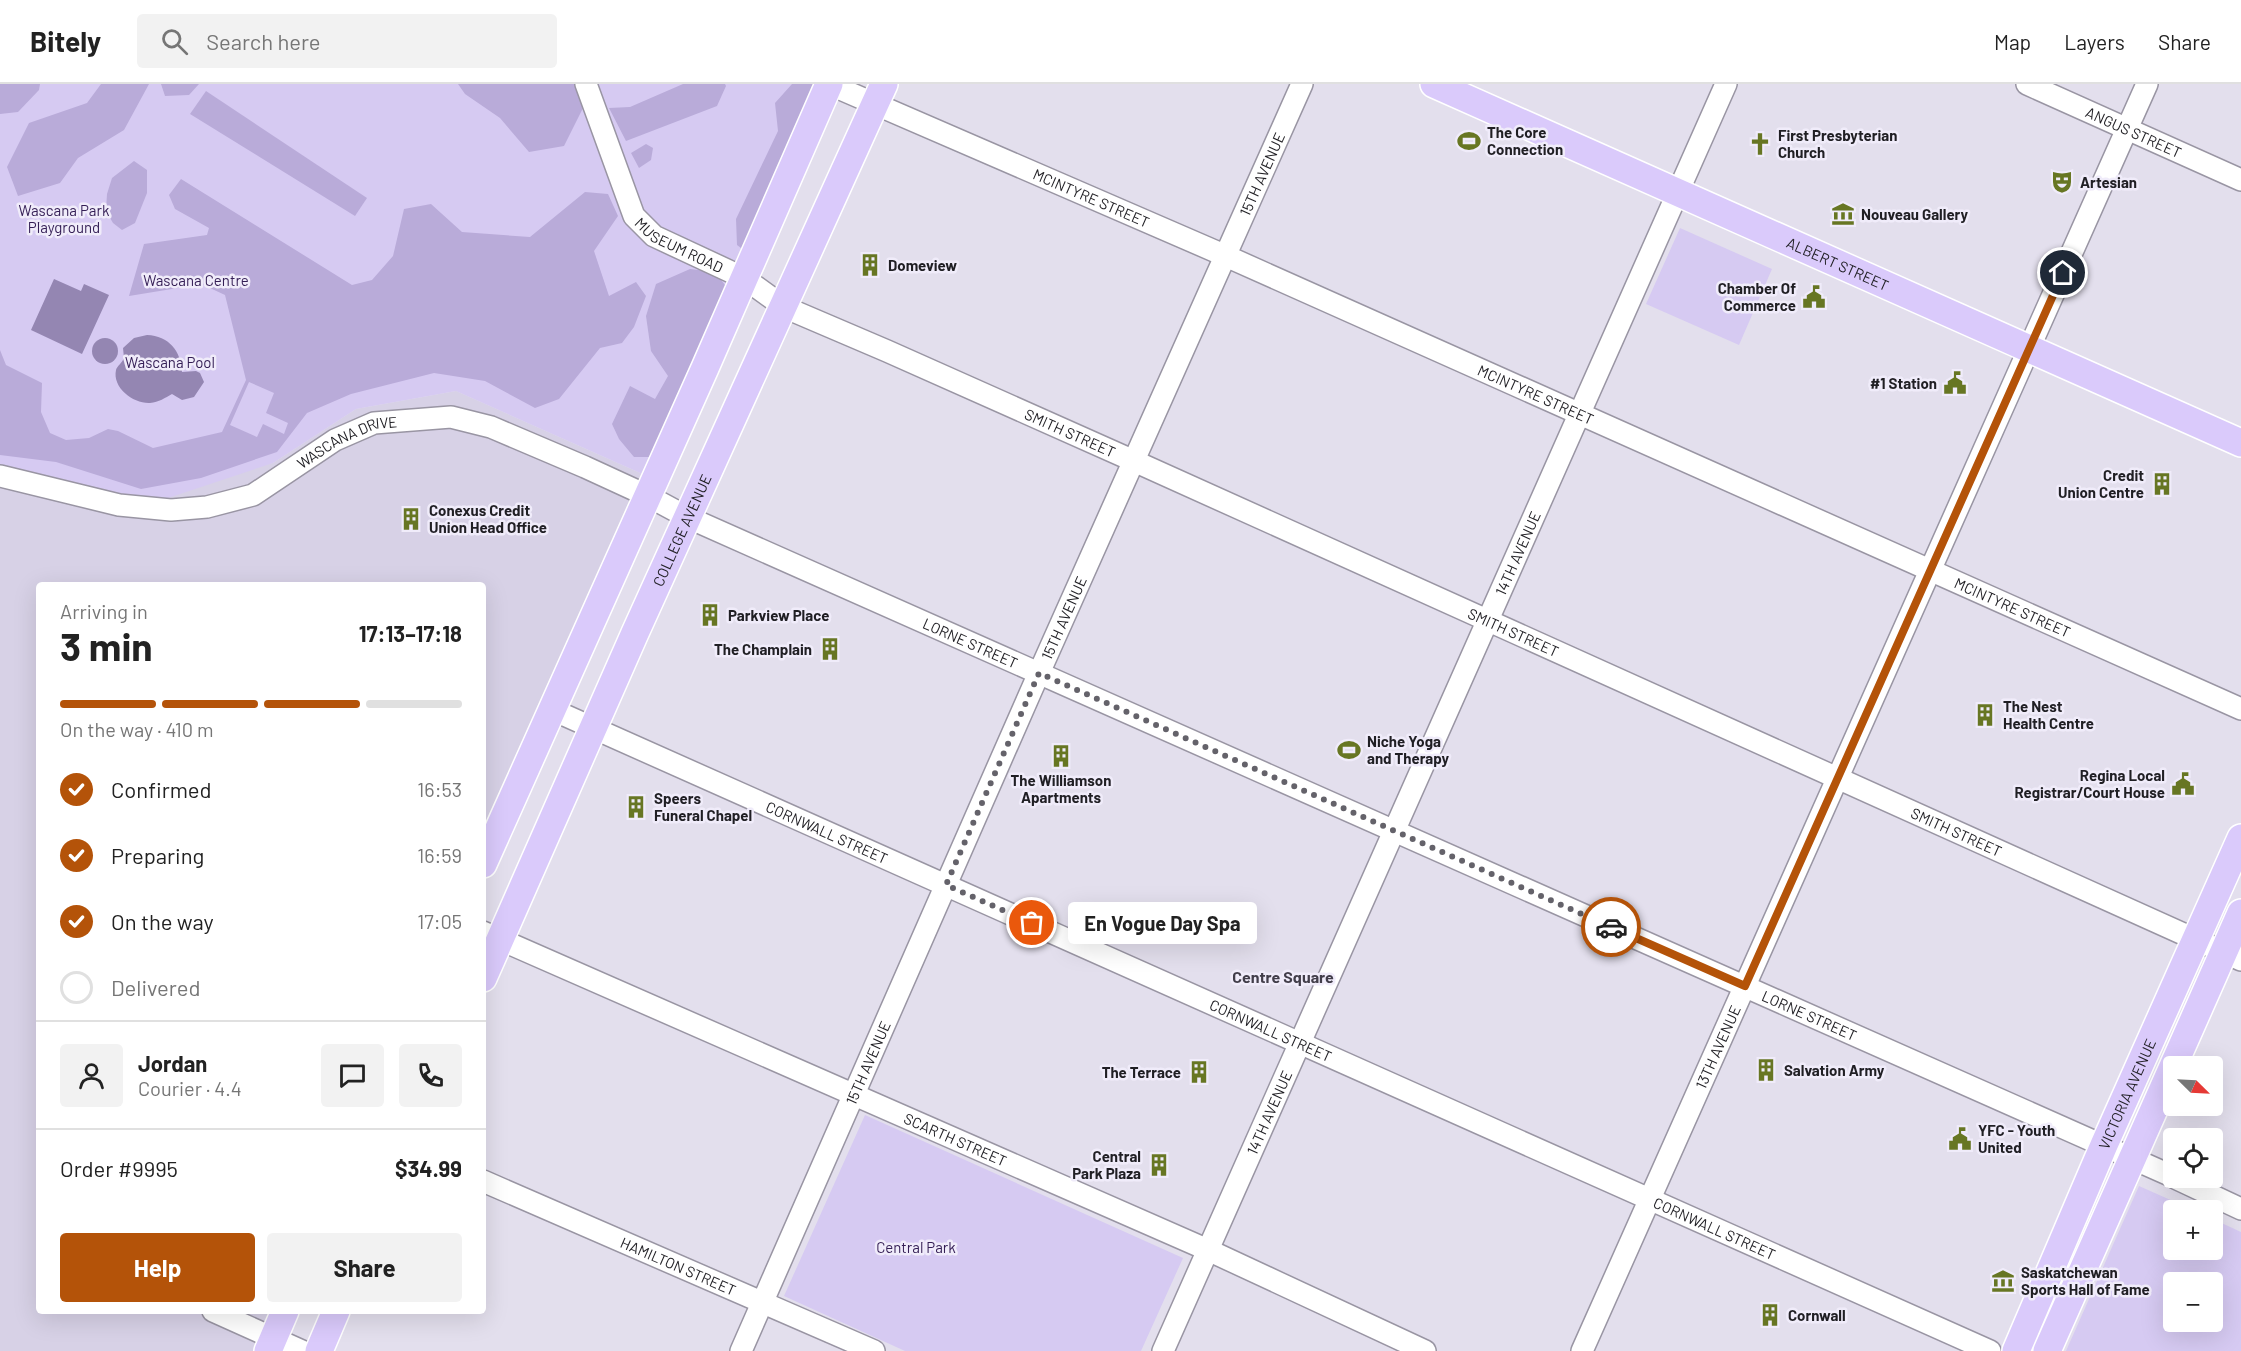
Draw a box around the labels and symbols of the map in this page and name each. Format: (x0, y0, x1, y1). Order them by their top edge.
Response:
street label: ANGUS STREET (2083, 103, 2184, 161)
place label: The Core Connection (1487, 123, 1563, 158)
place label: First Presbyterian Church (1778, 126, 1897, 161)
sports icon: The Core Connection (1456, 128, 1482, 154)
street label: 15TH AVENUE (1235, 130, 1288, 219)
church icon: First Presbyterian Church (1747, 131, 1773, 157)
street label: MCINTYRE STREET (1030, 165, 1152, 231)
theatre icon: Artesian (2049, 169, 2075, 195)
place label: Artesian (2080, 173, 2137, 191)
park label: Wascana Park Playground (18, 201, 110, 236)
museum icon: Nouveau Gallery (1830, 201, 1856, 227)
place label: Nouveau Gallery (1861, 205, 1968, 223)
street label: MUSEUM ROAD (631, 213, 726, 276)
street label: ALBERT STREET (1784, 233, 1892, 294)
pin (2037, 247, 2088, 298)
building icon: Domeview (857, 252, 883, 278)
place label: Domeview (888, 256, 957, 274)
park label: Wascana Centre (143, 271, 249, 289)
place label: Chamber Of Commerce (1718, 279, 1796, 314)
public building icon: Chamber Of Commerce (1801, 284, 1827, 310)
park label: Wascana Pool (125, 353, 215, 371)
street label: MCINTYRE STREET (1475, 361, 1597, 428)
public building icon: #1 Station (1942, 370, 1968, 396)
place label: #1 Station (1870, 374, 1937, 392)
street label: SMITH STREET (1022, 404, 1118, 461)
street label: WASCANA DRIVE (293, 412, 398, 472)
place label: Credit Union Centre (2058, 466, 2144, 501)
street label: COLLEGE AVENUE (648, 471, 715, 589)
building icon: Credit Union Centre (2149, 471, 2175, 497)
place label: Conexus Credit Union Head Office (429, 501, 547, 536)
building icon: Conexus Credit Union Head Office (398, 506, 424, 532)
street label: 14TH AVENUE (1491, 508, 1544, 598)
street label: 15TH AVENUE (1037, 573, 1090, 662)
street label: MCINTYRE STREET (1952, 573, 2073, 641)
building icon: Parkview Place (697, 602, 723, 628)
street label: SMITH STREET (1465, 604, 1562, 660)
place label: Parkview Place (728, 606, 829, 624)
street label: LORNE STREET (920, 614, 1021, 672)
building icon: The Champlain (817, 636, 843, 662)
place label: The Champlain (714, 640, 812, 658)
place label: The Nest Health Centre (2003, 697, 2094, 732)
building icon: The Nest Health Centre (1972, 702, 1998, 728)
place label: Niche Yoga and Therapy (1367, 732, 1449, 767)
sports icon: Niche Yoga and Therapy (1336, 737, 1362, 763)
building icon: The Williamson Apartments (1048, 743, 1074, 769)
place label: Regina Local Registrar/Court House (2014, 766, 2165, 801)
place label: The Williamson Apartments (1011, 771, 1111, 806)
public building icon: Regina Local Registrar/Court House (2170, 771, 2196, 797)
place label: Speers Funeral Chapel (654, 789, 752, 824)
building icon: Speers Funeral Chapel (623, 794, 649, 820)
street label: CORNWALL STREET (763, 797, 891, 867)
street label: SMITH STREET (1908, 803, 2005, 860)
pin (1006, 897, 1057, 948)
courier (1581, 897, 1641, 957)
callout: En Vogue Day Spa (1068, 902, 1257, 944)
district label: Centre Square (1232, 967, 1334, 986)
street label: LORNE STREET (1759, 986, 1860, 1044)
street label: CORNWALL STREET (1207, 995, 1335, 1065)
street label: 13TH AVENUE (1691, 1002, 1744, 1091)
street label: 15TH AVENUE (842, 1018, 894, 1107)
street label: VICTORIA AVENUE (2094, 1036, 2159, 1152)
north arrow (2163, 1056, 2223, 1116)
building icon: Salvation Army (1753, 1057, 1779, 1083)
building icon: The Terrace (1186, 1059, 1212, 1085)
place label: Salvation Army (1784, 1061, 1885, 1079)
place label: The Terrace (1102, 1063, 1181, 1081)
street label: 14TH AVENUE (1242, 1068, 1295, 1157)
street label: SCARTH STREET (901, 1109, 1010, 1170)
place label: YFC - Youth United (1978, 1121, 2055, 1156)
public building icon: YFC - Youth United (1947, 1126, 1973, 1152)
place label: Central Park Plaza (1072, 1147, 1141, 1182)
building icon: Central Park Plaza (1146, 1152, 1172, 1178)
street label: CORNWALL STREET (1651, 1193, 1778, 1263)
street label: HAMILTON STREET (618, 1233, 739, 1299)
park label: Central Park (876, 1238, 956, 1256)
place label: Saskatchewan Sports Hall of Fame (2021, 1263, 2150, 1298)
museum icon: Saskatchewan Sports Hall of Fame (1990, 1268, 2016, 1294)
building icon: Cornwall (1757, 1302, 1783, 1328)
place label: Cornwall (1788, 1306, 1846, 1324)

